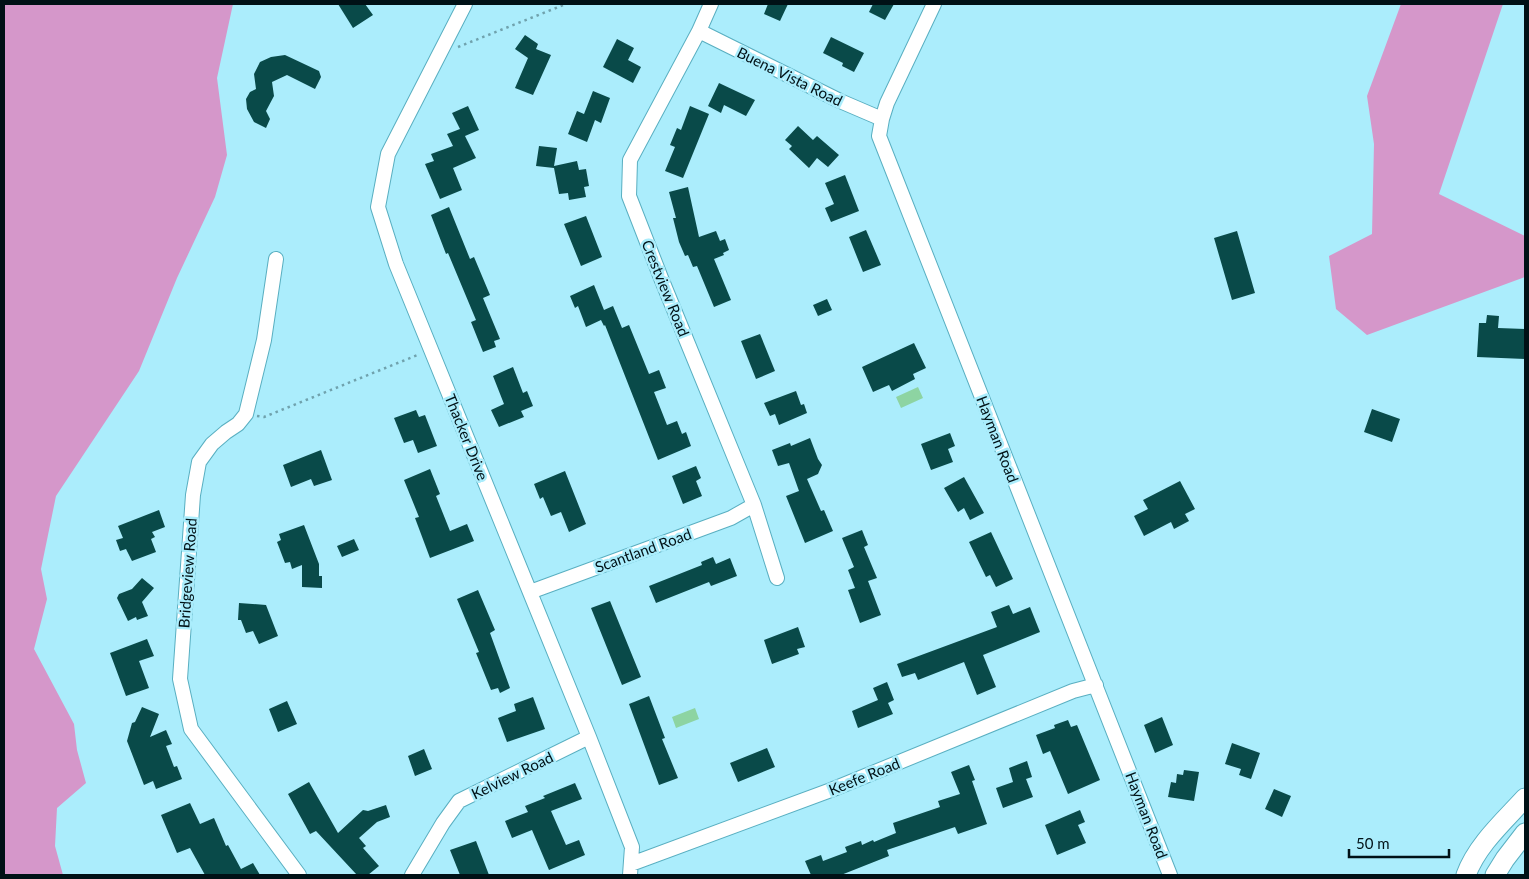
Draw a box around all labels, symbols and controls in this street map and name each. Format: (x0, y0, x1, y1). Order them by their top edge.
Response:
street label: Buena Vista Road (734, 43, 846, 109)
street label: Crestview Road (638, 237, 694, 339)
street label: Thacker Drive (442, 391, 493, 483)
street label: Hayman Road (973, 393, 1023, 485)
street label: Bridgeview Road (174, 517, 200, 629)
street label: Scantland Road (592, 524, 694, 576)
street label: Kelview Road (468, 747, 556, 803)
street label: Keefe Road (826, 754, 902, 798)
street label: Hayman Road (1122, 769, 1172, 861)
scale bar (1349, 826, 1449, 858)
text: 50 m (1356, 834, 1390, 852)

